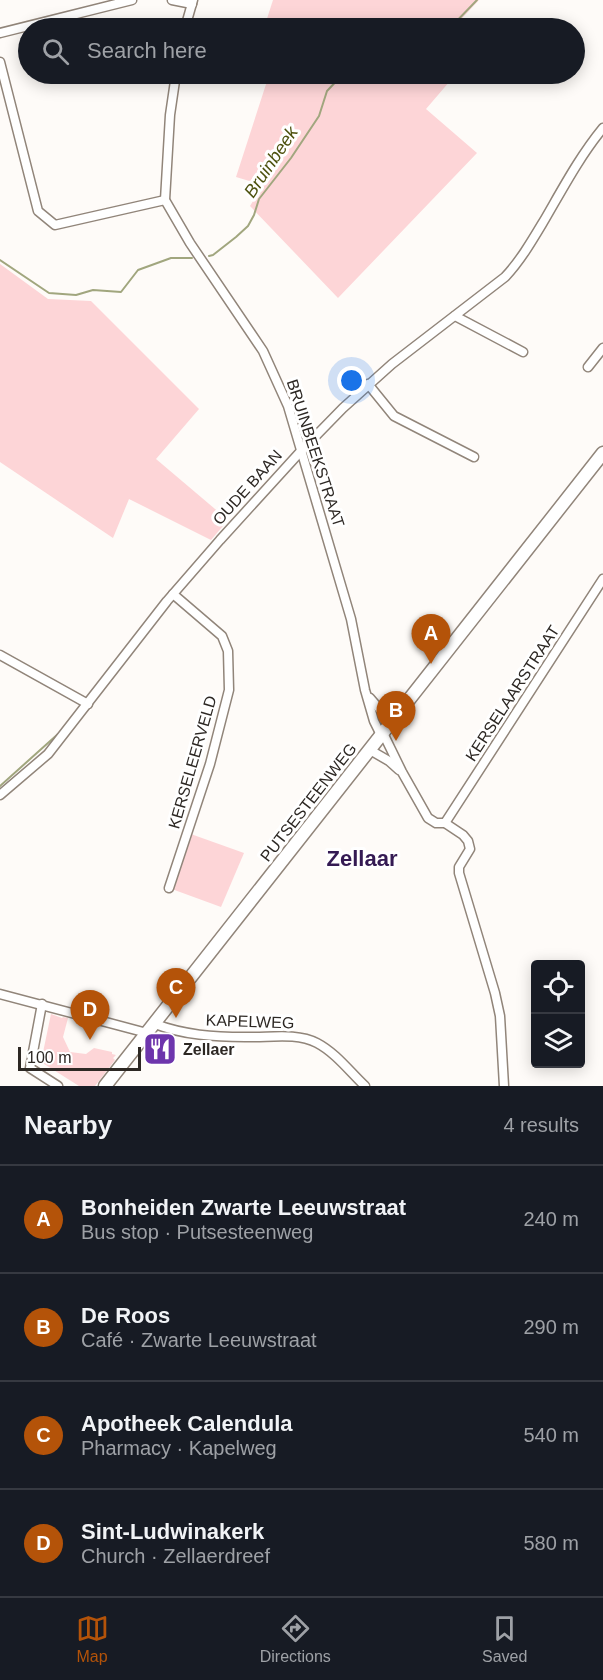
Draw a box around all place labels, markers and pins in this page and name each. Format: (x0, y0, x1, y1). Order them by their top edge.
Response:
pin: A (412, 614, 450, 664)
pin: B (376, 692, 416, 741)
pin: C (156, 968, 195, 1018)
pin: D (70, 990, 110, 1040)
restaurant icon: Zellaer (142, 1031, 178, 1067)
place label: Zellaer (183, 1041, 235, 1058)

